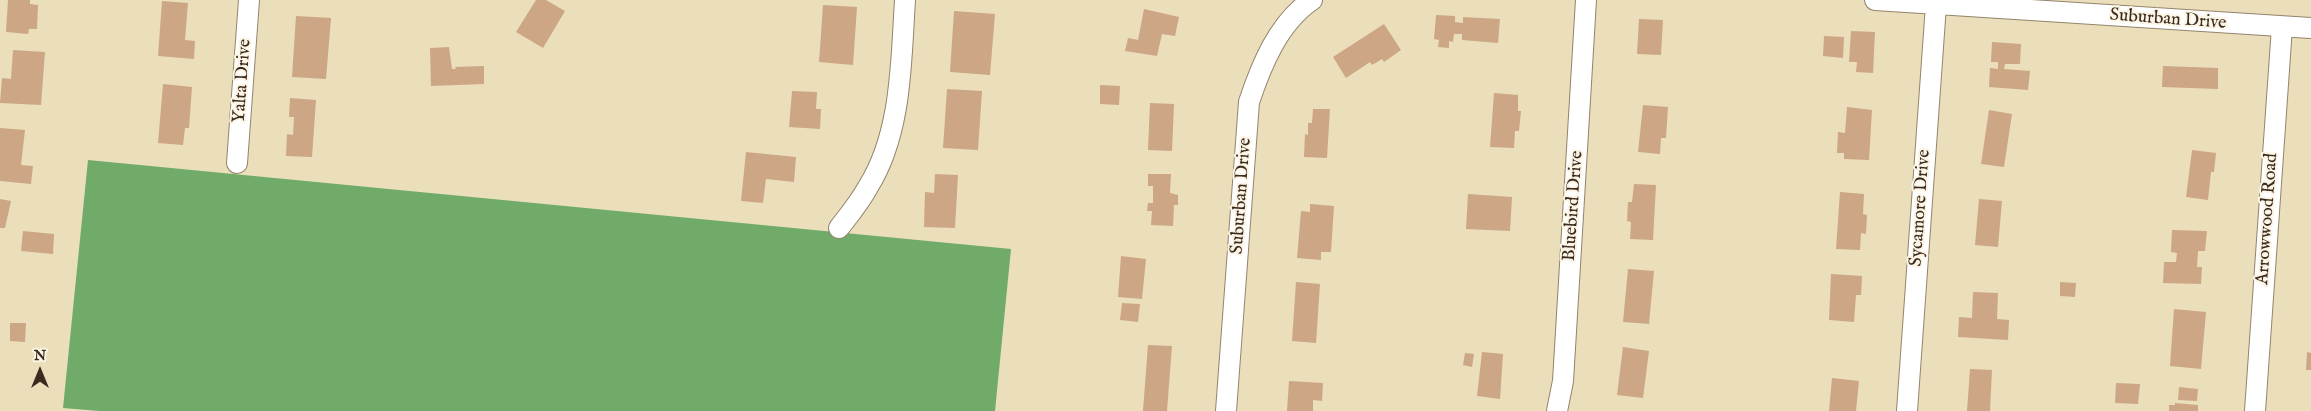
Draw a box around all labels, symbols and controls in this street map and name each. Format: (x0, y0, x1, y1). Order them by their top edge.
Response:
street label: Suburban Drive (2109, 5, 2227, 35)
street label: Yalta Drive (229, 38, 257, 124)
street label: Suburban Drive (1227, 137, 1257, 255)
street label: Sycamore Drive (1906, 149, 1936, 267)
street label: Bluebird Drive (1559, 150, 1589, 262)
street label: Arrowwood Road (2253, 152, 2283, 286)
north arrow (15, 346, 65, 396)
text: N (34, 347, 46, 365)

